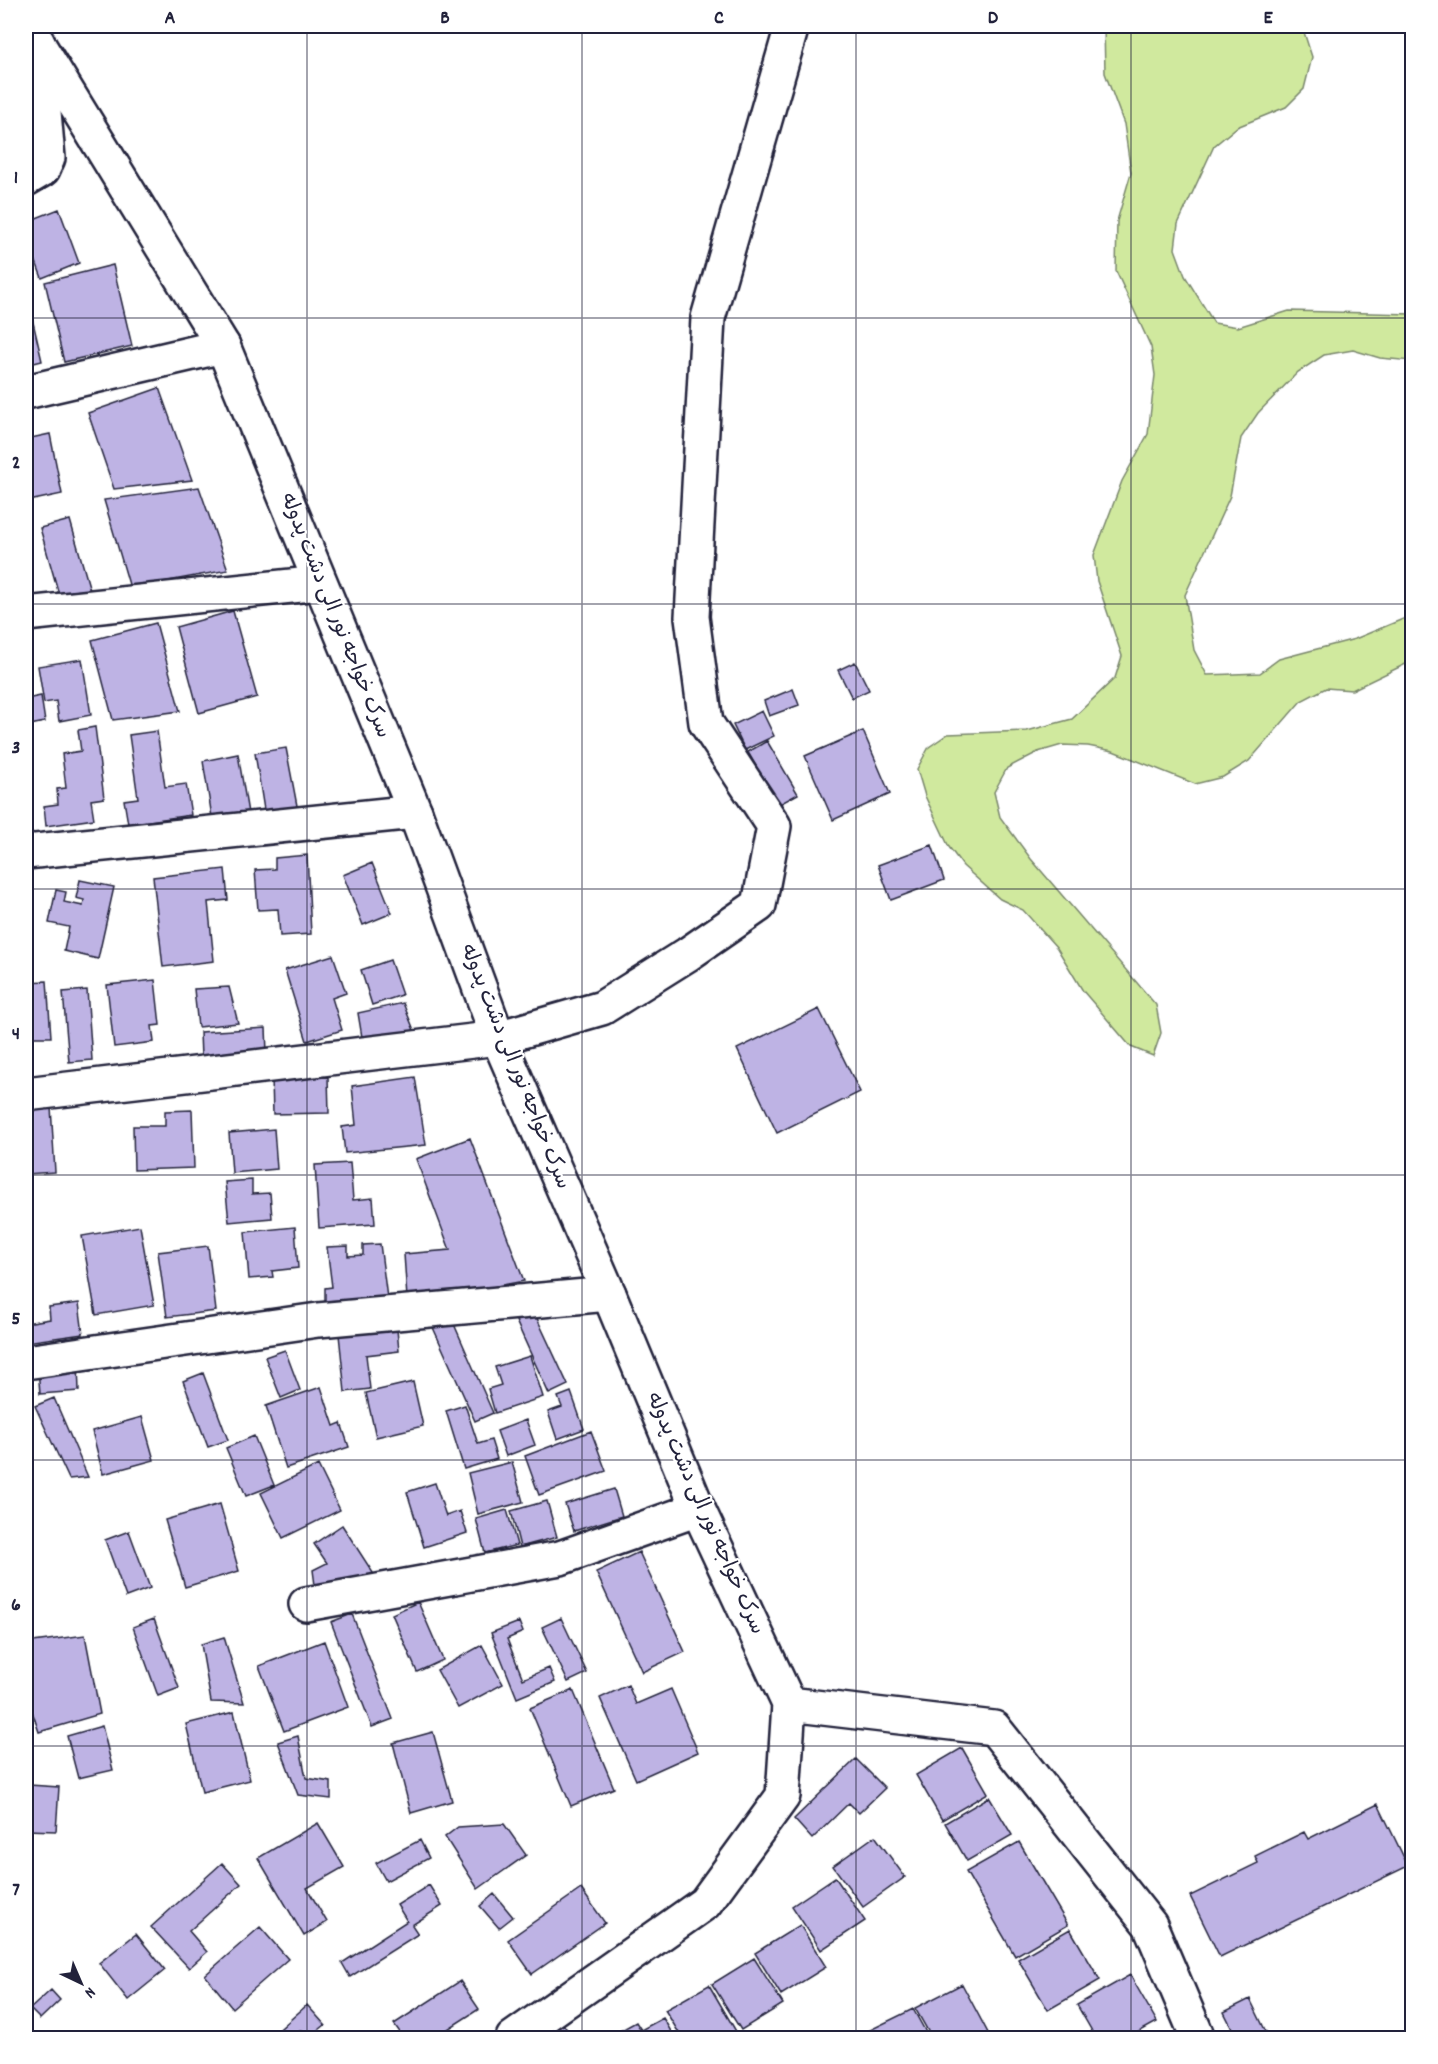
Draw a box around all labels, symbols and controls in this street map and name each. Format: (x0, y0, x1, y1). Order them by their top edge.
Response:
text: A (165, 5, 176, 33)
text: B (440, 5, 450, 33)
text: C (714, 5, 724, 33)
text: D (988, 5, 999, 33)
text: E (1263, 5, 1273, 33)
text: 1 (14, 165, 18, 193)
text: 2 (12, 450, 20, 478)
street label: سرک خواجه نور الی دشت پدوله (271, 489, 397, 743)
text: 3 (12, 735, 20, 763)
street label: سرک خواجه نور الی دشت پدوله (451, 940, 577, 1194)
text: 4 (12, 1021, 20, 1049)
text: 5 (11, 1306, 21, 1334)
street label: سرک خواجه نور الی دشت پدوله (637, 1388, 771, 1640)
text: 6 (11, 1592, 21, 1620)
text: 7 (12, 1877, 20, 1905)
north arrow (51, 1953, 111, 2013)
text: N (79, 1981, 101, 2003)

